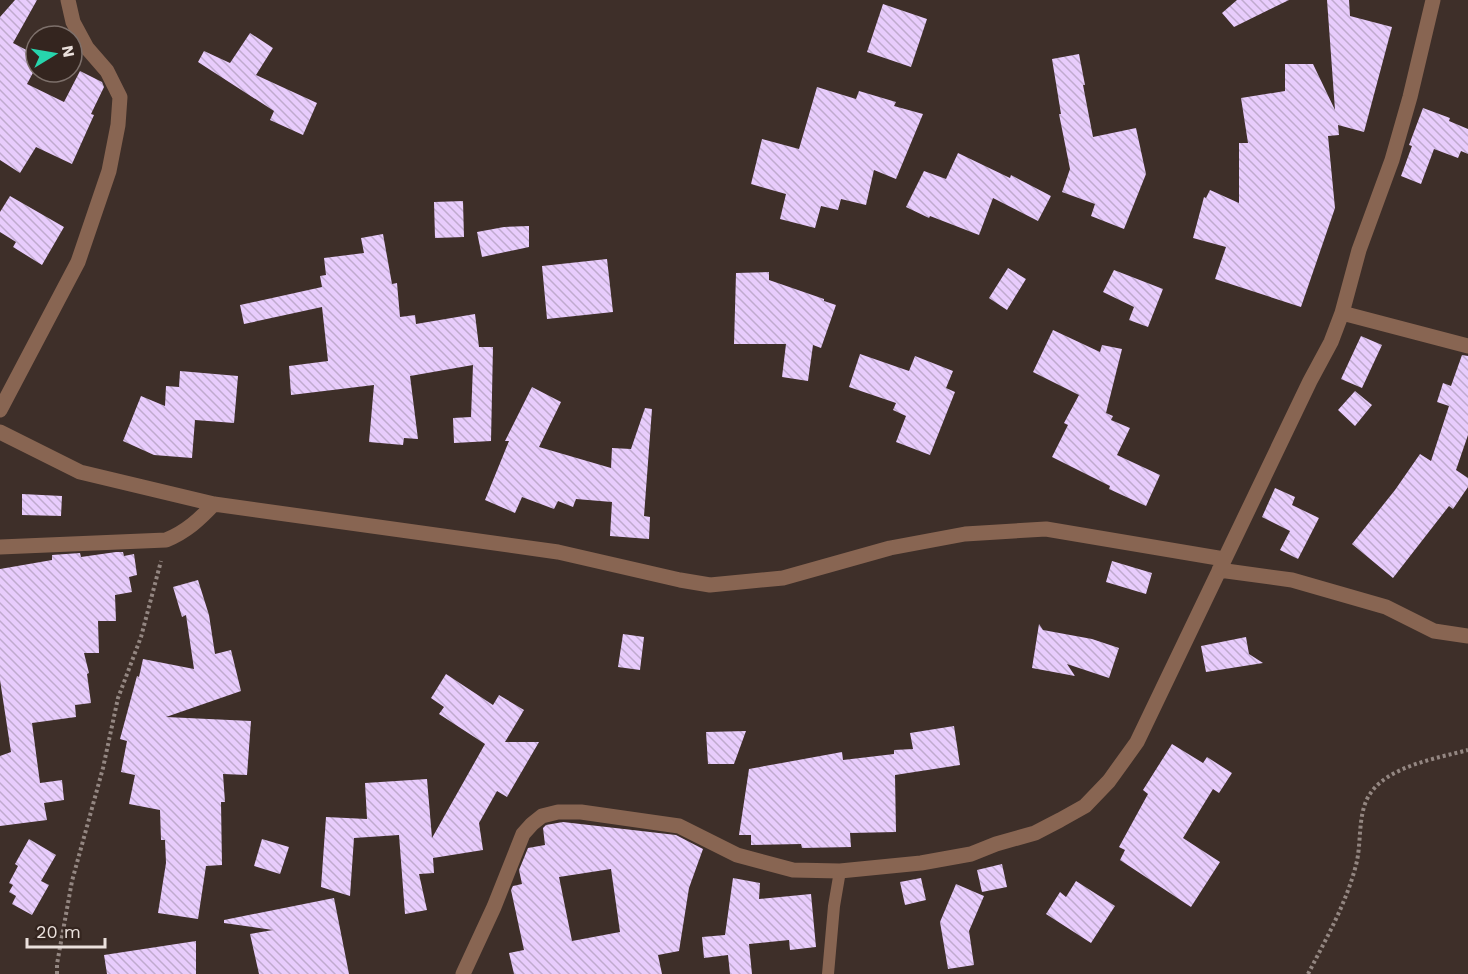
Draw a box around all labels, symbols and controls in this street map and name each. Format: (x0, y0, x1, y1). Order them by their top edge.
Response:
north arrow (24, 24, 84, 84)
text: N (58, 44, 79, 59)
scale bar (27, 911, 105, 949)
text: 20 m (36, 921, 81, 942)

